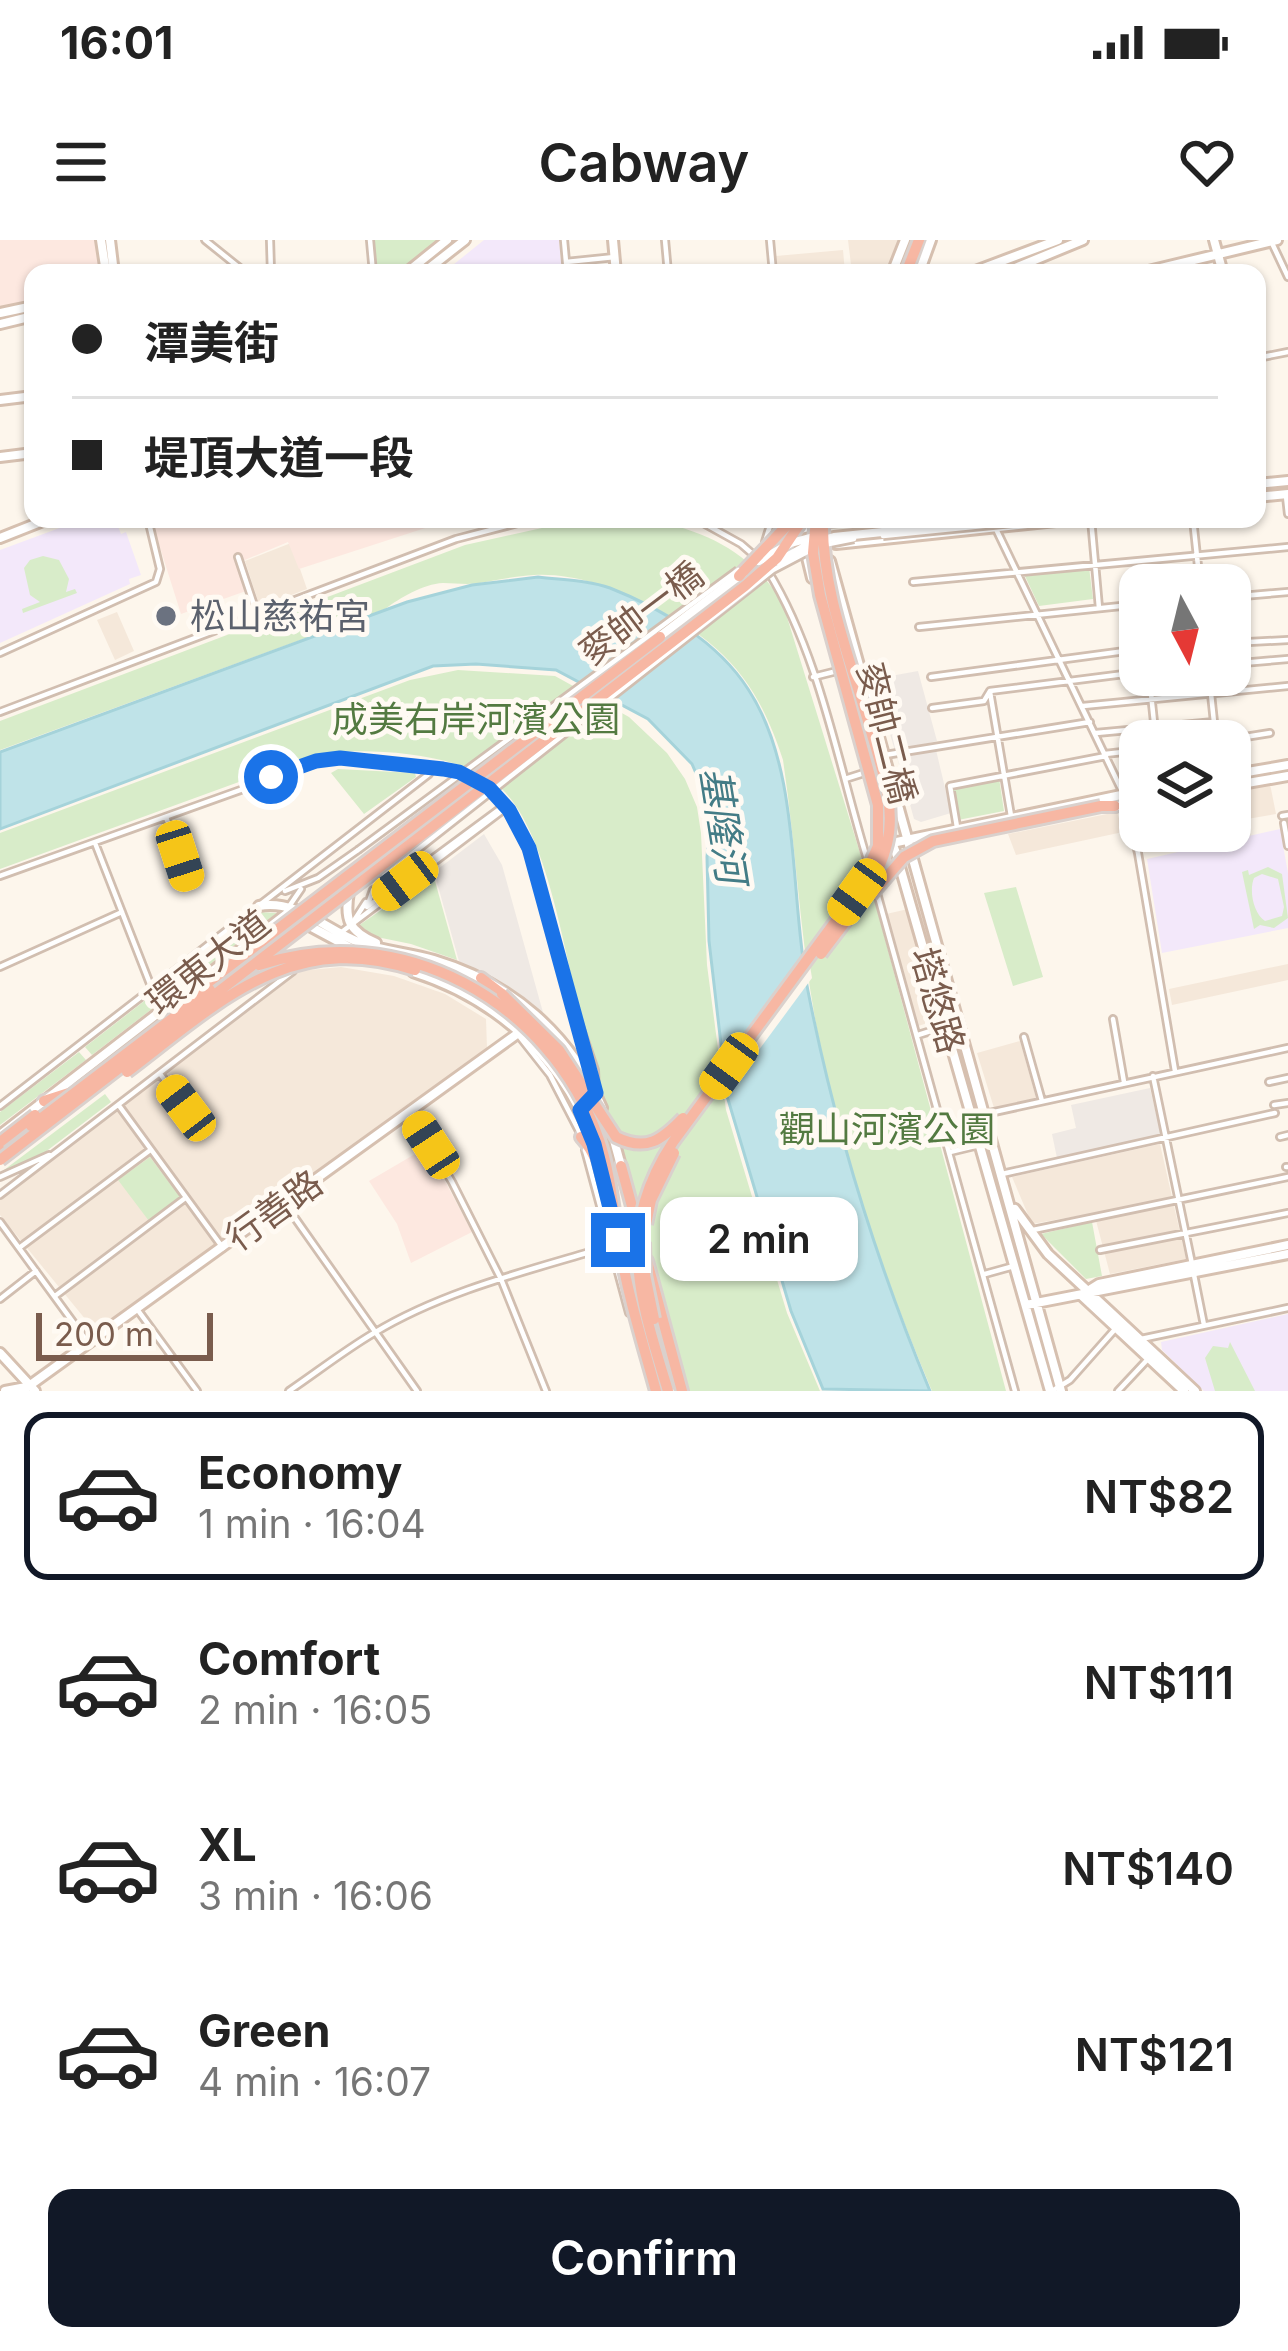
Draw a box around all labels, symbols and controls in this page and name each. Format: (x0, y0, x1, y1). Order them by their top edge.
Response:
text: 16:01 (60, 15, 173, 70)
icon: menu (48, 129, 114, 195)
icon: heart (1174, 129, 1240, 195)
text: Cabway (539, 130, 749, 195)
text: 潭美街 (144, 315, 279, 370)
text: 堤頂大道一段 (144, 430, 414, 485)
street label: 麥帥一橋 (570, 552, 712, 674)
north arrow (1119, 564, 1251, 696)
map controls (1119, 564, 1251, 852)
place label: 松山慈祐宮 (190, 594, 370, 638)
marker: 松山慈祐宮 (153, 603, 179, 629)
street label: 麥帥二橋 (848, 658, 926, 808)
park label: 成美右岸河濱公園 (332, 697, 620, 741)
button: layers (1119, 720, 1251, 852)
route start (244, 750, 298, 804)
water label: 基隆河 (692, 764, 757, 893)
car (152, 816, 208, 896)
car (365, 845, 445, 917)
car (821, 852, 893, 932)
street label: 環東大道 (138, 900, 278, 1024)
street label: 塔悠路 (902, 942, 974, 1058)
car (693, 1026, 765, 1106)
car (150, 1068, 222, 1148)
car (396, 1105, 466, 1185)
park label: 觀山河濱公園 (779, 1107, 995, 1151)
street label: 行善路 (217, 1160, 331, 1260)
callout: 2 min (660, 1198, 858, 1282)
route end (591, 1213, 645, 1267)
text: 2 min (707, 1215, 811, 1262)
scale bar (36, 1307, 213, 1360)
text: 200 m (54, 1314, 154, 1354)
icon: car (54, 1442, 162, 1550)
text: Economy (198, 1445, 402, 1500)
text: NT$82 (1084, 1469, 1234, 1524)
text: 1 min · 16:04 (198, 1500, 426, 1547)
icon: car (54, 1628, 162, 1736)
text: Comfort (198, 1631, 380, 1686)
text: NT$111 (1084, 1655, 1234, 1710)
text: 2 min · 16:05 (198, 1686, 432, 1733)
icon: car (54, 1814, 162, 1922)
text: XL (198, 1817, 257, 1872)
text: NT$140 (1062, 1841, 1234, 1896)
text: 3 min · 16:06 (198, 1872, 433, 1919)
icon: car (54, 2000, 162, 2108)
text: Green (198, 2003, 331, 2058)
text: NT$121 (1075, 2027, 1234, 2082)
text: 4 min · 16:07 (198, 2058, 431, 2105)
button: Confirm (48, 2189, 1240, 2327)

